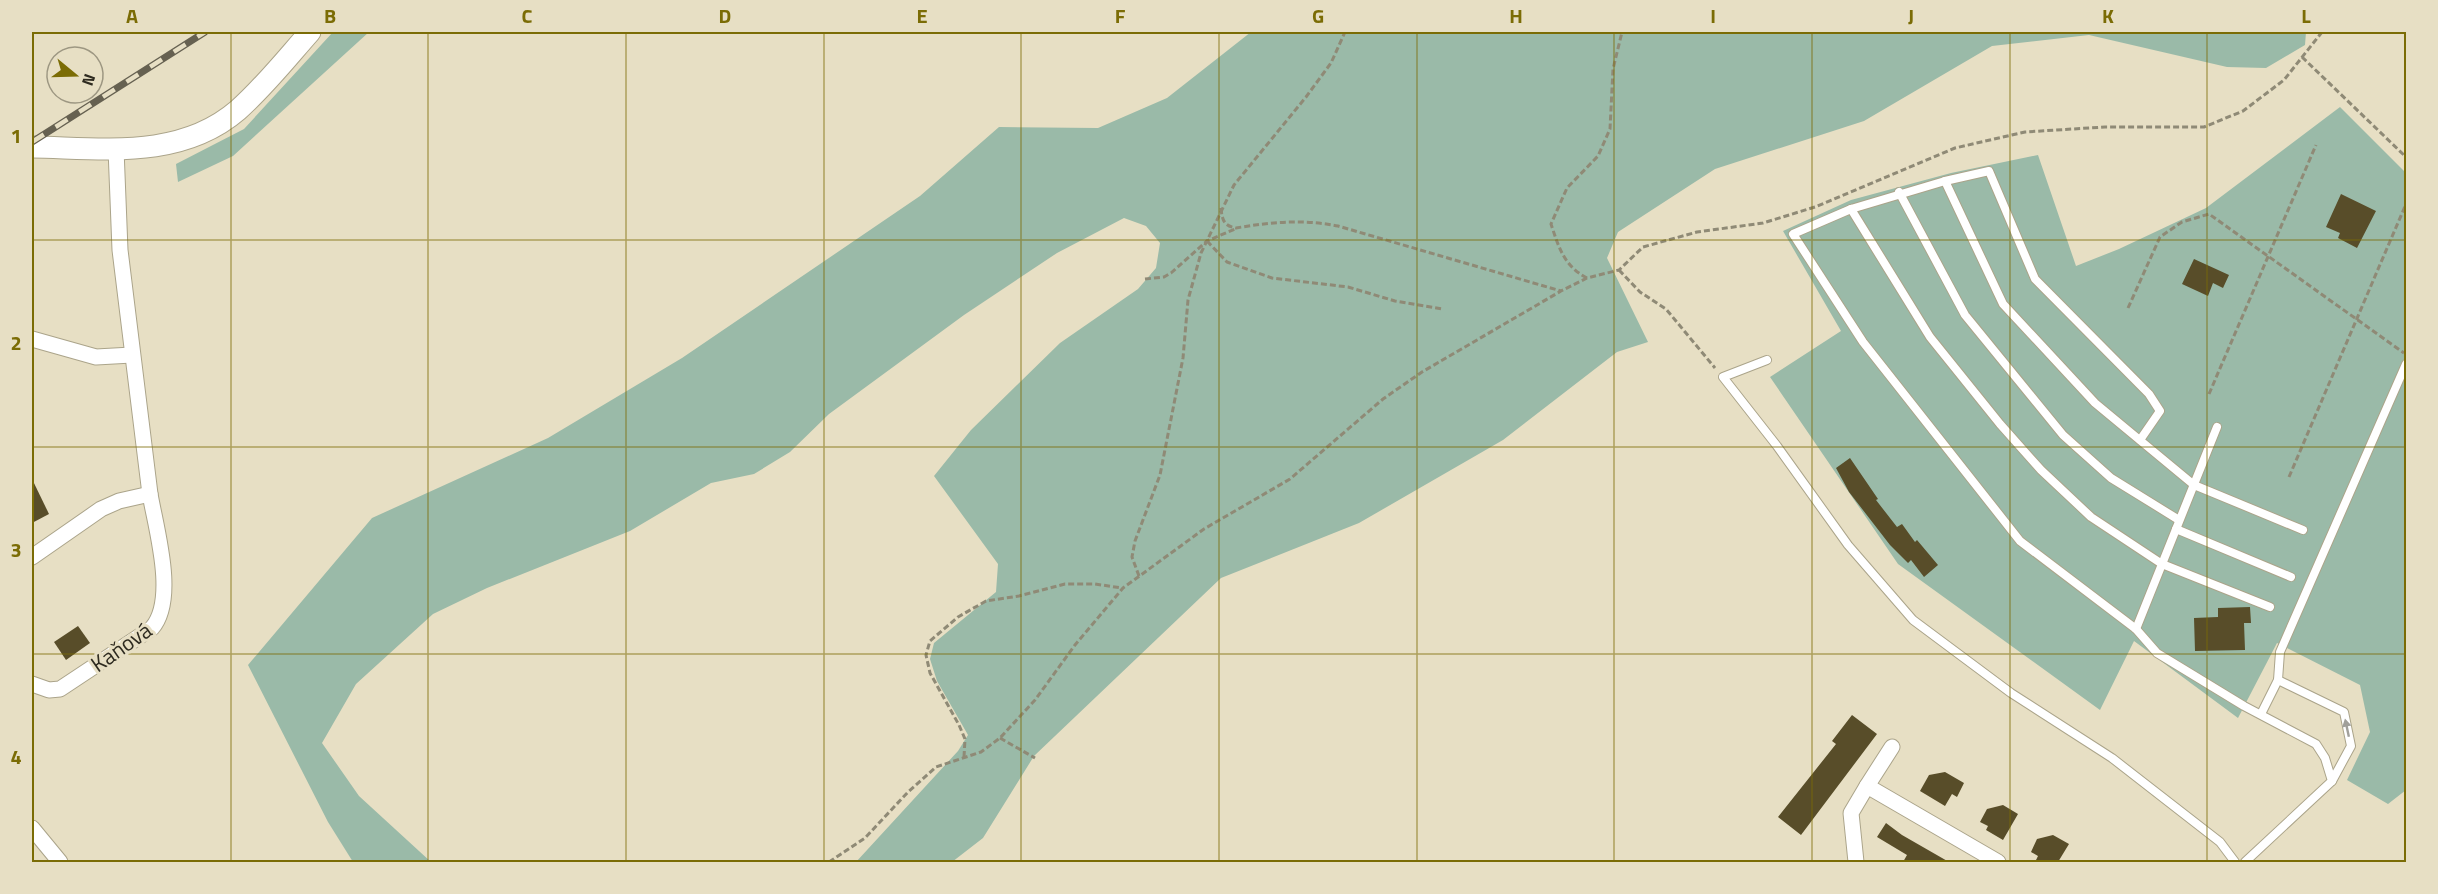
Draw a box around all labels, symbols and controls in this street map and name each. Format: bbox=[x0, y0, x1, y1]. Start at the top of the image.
text: A bbox=[126, 0, 138, 31]
text: B bbox=[324, 0, 336, 31]
text: C bbox=[522, 0, 533, 31]
text: D bbox=[719, 0, 731, 31]
text: E bbox=[916, 0, 928, 31]
text: F bbox=[1115, 0, 1126, 31]
text: G bbox=[1312, 0, 1324, 31]
text: H bbox=[1509, 0, 1523, 31]
text: I bbox=[1710, 0, 1716, 31]
text: J bbox=[1908, 0, 1914, 31]
text: K bbox=[2102, 0, 2114, 31]
text: L bbox=[2301, 0, 2311, 31]
north arrow bbox=[45, 45, 105, 105]
text: N bbox=[76, 71, 102, 89]
text: 1 bbox=[10, 120, 22, 151]
text: 2 bbox=[10, 327, 22, 358]
text: 3 bbox=[10, 534, 22, 565]
street label: Kaňová bbox=[83, 614, 159, 680]
one-way arrow bbox=[2342, 718, 2351, 737]
text: 4 bbox=[10, 741, 22, 772]

